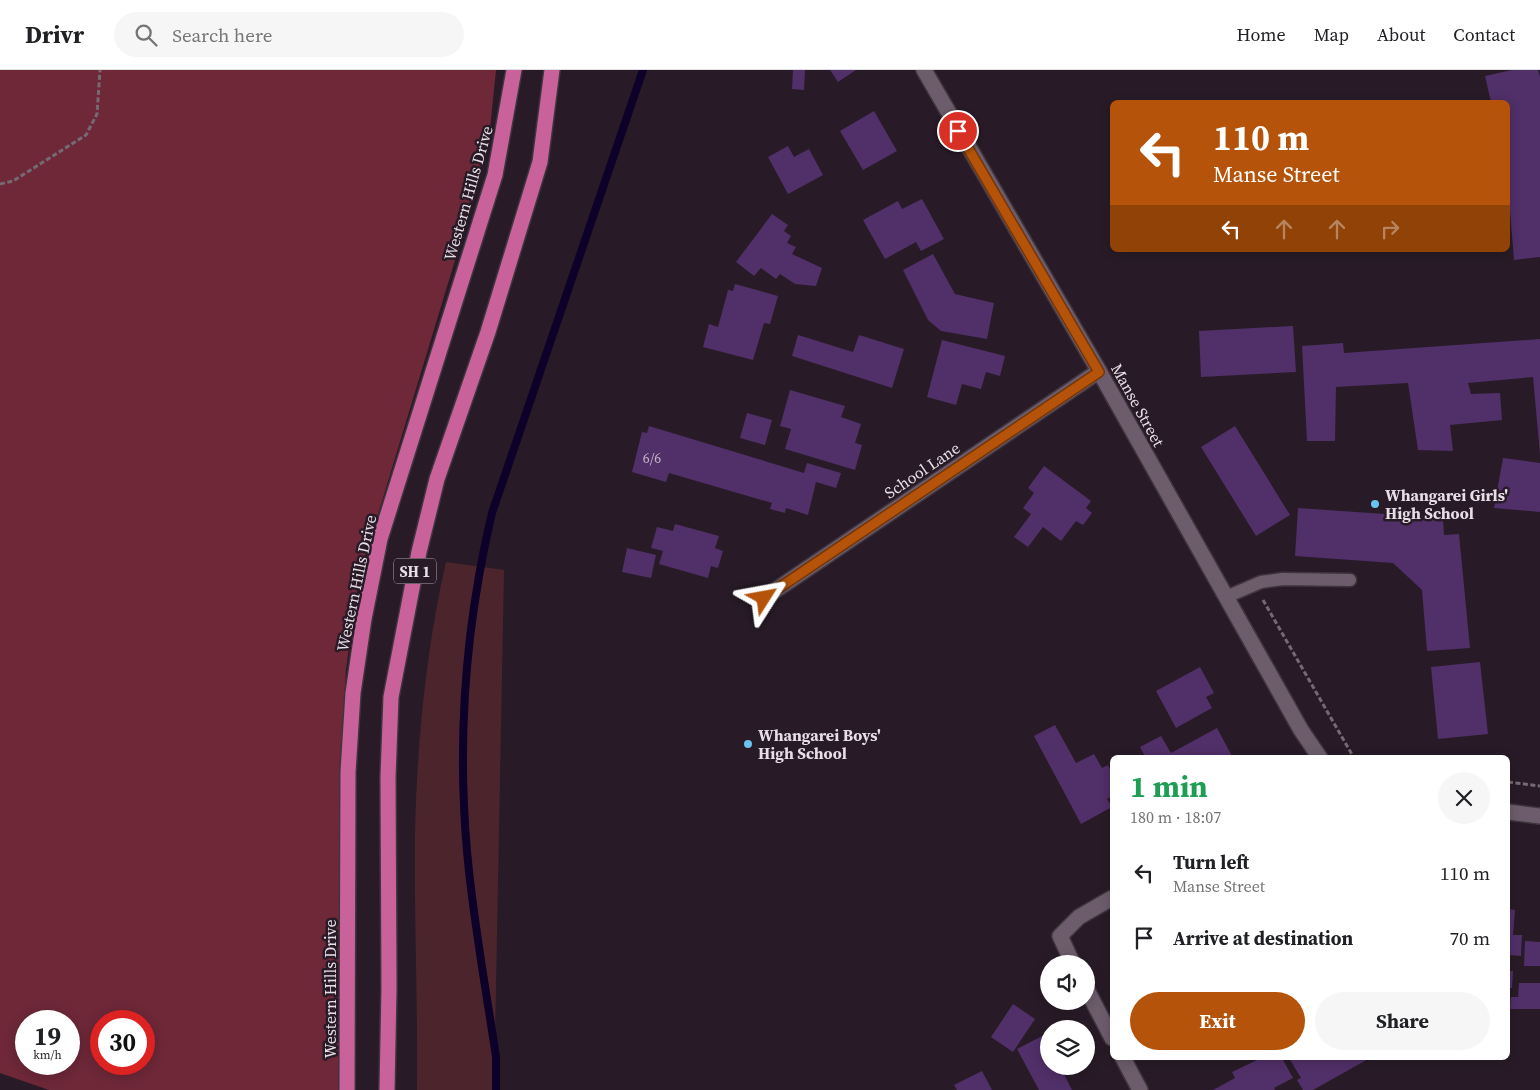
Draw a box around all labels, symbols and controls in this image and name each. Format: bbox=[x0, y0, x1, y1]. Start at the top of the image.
search box bbox=[114, 12, 464, 57]
text: Drivr bbox=[25, 18, 84, 51]
icon: search bbox=[132, 21, 160, 49]
text: Search here bbox=[172, 22, 273, 48]
text: Home bbox=[1237, 22, 1286, 47]
text: Map bbox=[1314, 22, 1349, 47]
text: About bbox=[1377, 22, 1425, 47]
text: Contact bbox=[1453, 22, 1515, 47]
pin bbox=[937, 110, 979, 152]
text: 110 m bbox=[1213, 114, 1309, 162]
icon: arrive bbox=[944, 117, 972, 145]
icon: left bbox=[1130, 120, 1195, 185]
street label: Western Hills Drive bbox=[438, 123, 498, 263]
text: Manse Street bbox=[1213, 159, 1340, 189]
icon: left bbox=[1217, 215, 1245, 243]
icon: ahead bbox=[1270, 215, 1298, 243]
icon: ahead bbox=[1323, 215, 1351, 243]
icon: right bbox=[1376, 215, 1404, 243]
street label: Manse Street bbox=[1106, 359, 1170, 451]
street label: School Lane bbox=[880, 437, 964, 503]
house number: 6/6 bbox=[643, 448, 661, 468]
place label: Whangarei Girls' High School bbox=[1385, 484, 1508, 524]
marker: Whangarei Girls' High School bbox=[1369, 498, 1381, 510]
street label: Western Hills Drive bbox=[331, 513, 381, 653]
road number: SH 1 bbox=[394, 558, 436, 584]
position arrow bbox=[737, 571, 789, 623]
place label: Whangarei Boys' High School bbox=[758, 724, 881, 764]
marker: Whangarei Boys' High School bbox=[742, 738, 754, 750]
text: 1 min bbox=[1130, 766, 1208, 807]
button: close bbox=[1438, 772, 1490, 824]
text: 180 m · 18:07 bbox=[1130, 806, 1221, 828]
text: Turn left bbox=[1173, 849, 1249, 875]
icon: left bbox=[1130, 859, 1158, 887]
text: 110 m bbox=[1440, 860, 1490, 886]
text: Manse Street bbox=[1173, 875, 1265, 897]
street label: Western Hills Drive bbox=[319, 919, 341, 1059]
icon: arrive bbox=[1130, 924, 1158, 952]
text: Arrive at destination bbox=[1173, 925, 1353, 951]
text: 70 m bbox=[1449, 925, 1490, 951]
map controls bbox=[1040, 955, 1095, 1075]
button: sound bbox=[1040, 955, 1095, 1010]
button: Exit bbox=[1130, 992, 1305, 1050]
button: Share bbox=[1315, 992, 1490, 1050]
speed limit sign: 30 bbox=[90, 1010, 155, 1075]
text: 19 bbox=[34, 1019, 61, 1053]
button: layers bbox=[1040, 1020, 1095, 1075]
text: km/h bbox=[33, 1047, 62, 1063]

